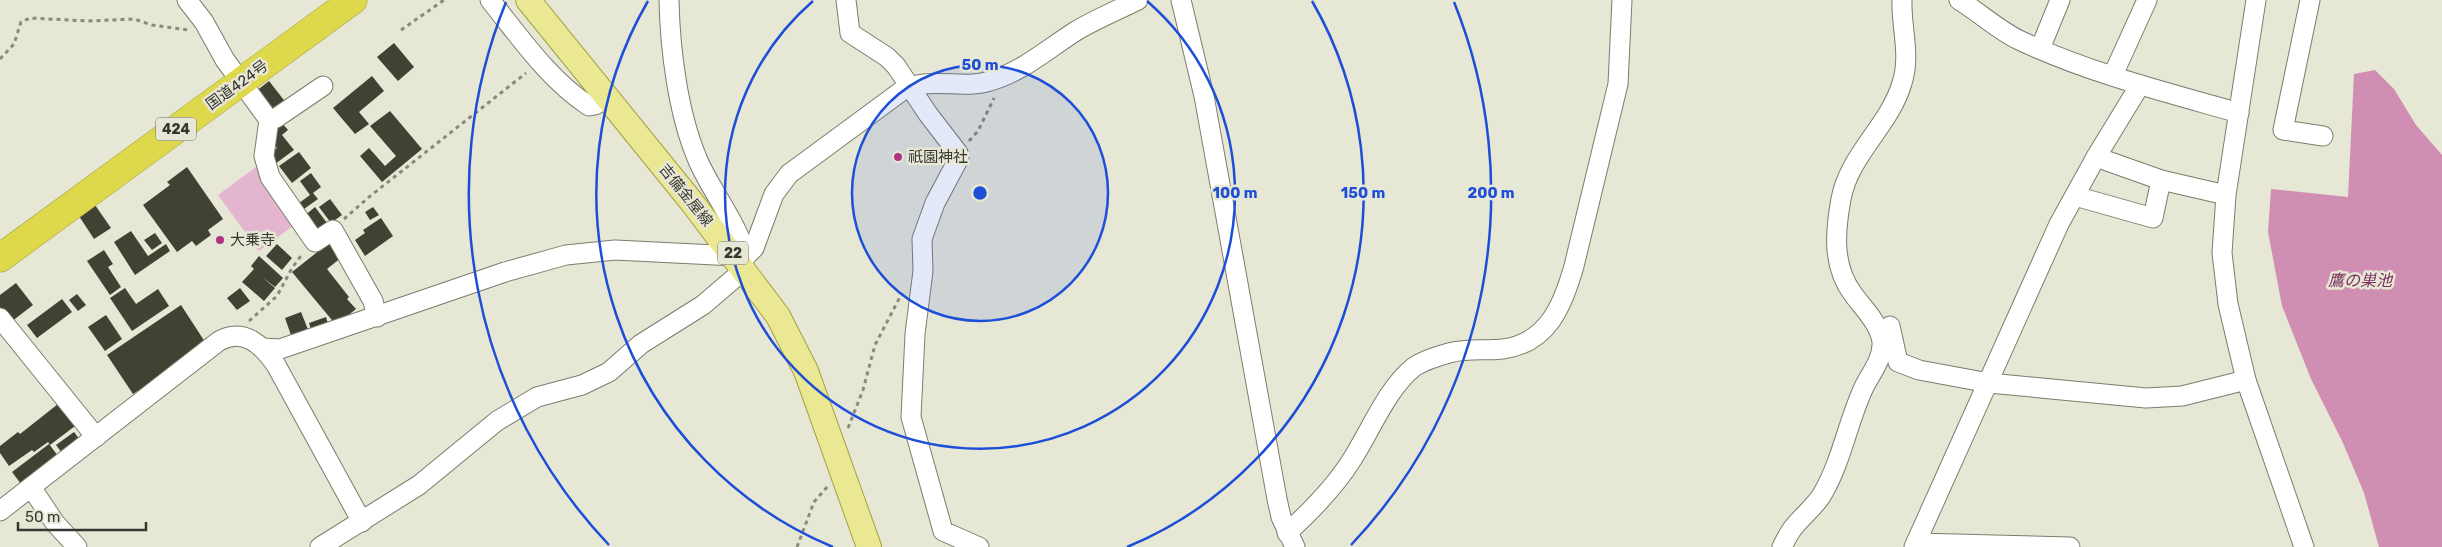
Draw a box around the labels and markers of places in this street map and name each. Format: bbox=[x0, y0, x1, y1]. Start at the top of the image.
place label: 祇園神社 bbox=[908, 148, 968, 166]
marker: 祇園神社 bbox=[892, 151, 904, 163]
centre of rings bbox=[971, 184, 989, 202]
place label: 大乗寺 bbox=[230, 231, 275, 249]
marker: 大乗寺 bbox=[214, 234, 226, 246]

